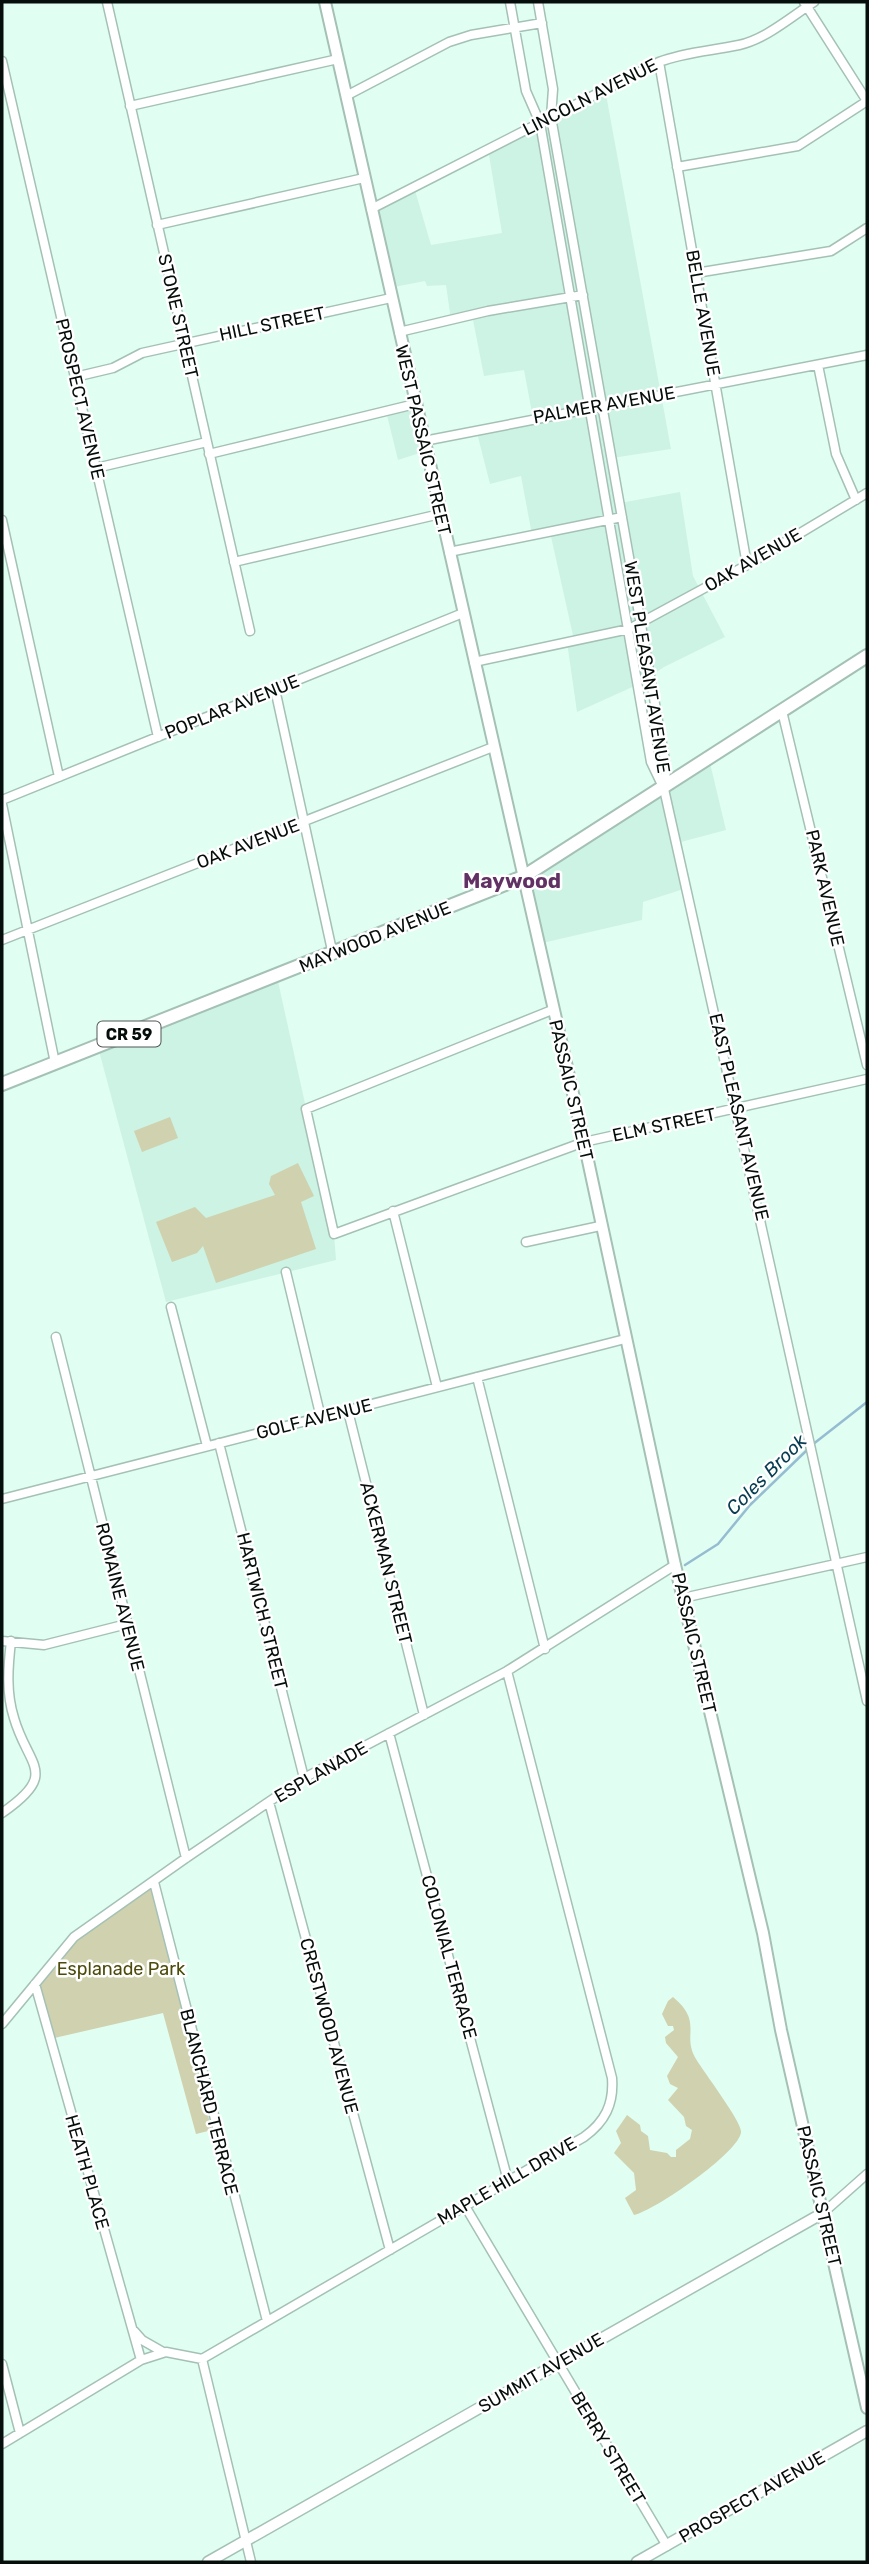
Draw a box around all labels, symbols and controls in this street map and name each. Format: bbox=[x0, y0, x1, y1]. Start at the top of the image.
street label: LINCOLN AVENUE bbox=[519, 54, 661, 140]
street label: BELLE AVENUE bbox=[681, 248, 725, 378]
street label: STONE STREET bbox=[153, 252, 203, 380]
street label: HILL STREET bbox=[217, 302, 327, 346]
street label: PROSPECT AVENUE bbox=[51, 316, 109, 482]
street label: WEST PASSAIC STREET bbox=[390, 343, 456, 537]
street label: PALMER AVENUE bbox=[531, 382, 677, 428]
street label: OAK AVENUE bbox=[701, 523, 805, 597]
street label: WEST PLEASANT AVENUE bbox=[619, 559, 675, 775]
street label: POPLAR AVENUE bbox=[162, 670, 302, 744]
street label: OAK AVENUE bbox=[193, 814, 303, 874]
street label: PARK AVENUE bbox=[801, 827, 849, 949]
district label: Maywood bbox=[463, 868, 561, 893]
street label: MAYWOOD AVENUE bbox=[296, 897, 454, 977]
street label: EAST PLEASANT AVENUE bbox=[704, 1011, 774, 1223]
street label: PASSAIC STREET bbox=[544, 1017, 598, 1163]
road number: CR 59 bbox=[97, 1022, 160, 1046]
street label: ELM STREET bbox=[610, 1103, 718, 1147]
street label: GOLF AVENUE bbox=[254, 1394, 374, 1444]
water label: Coles Brook bbox=[721, 1429, 812, 1519]
street label: ACKERMAN STREET bbox=[355, 1480, 417, 1646]
street label: ROMAINE AVENUE bbox=[91, 1520, 149, 1674]
street label: HARTWICH STREET bbox=[232, 1530, 292, 1692]
street label: PASSAIC STREET bbox=[667, 1570, 721, 1716]
street label: ESPLANADE bbox=[271, 1737, 371, 1807]
street label: COLONIAL TERRACE bbox=[416, 1873, 482, 2041]
street label: CRESTWOOD AVENUE bbox=[295, 1936, 363, 2116]
park label: Esplanade Park bbox=[57, 1958, 186, 1980]
street label: BLANCHARD TERRACE bbox=[175, 2006, 243, 2198]
street label: HEATH PLACE bbox=[60, 2112, 114, 2232]
street label: PASSAIC STREET bbox=[792, 2123, 846, 2269]
street label: MAPLE HILL DRIVE bbox=[433, 2132, 581, 2230]
street label: SUMMIT AVENUE bbox=[474, 2328, 608, 2418]
street label: BERRY STREET bbox=[566, 2388, 650, 2508]
street label: PROSPECT AVENUE bbox=[675, 2446, 829, 2548]

